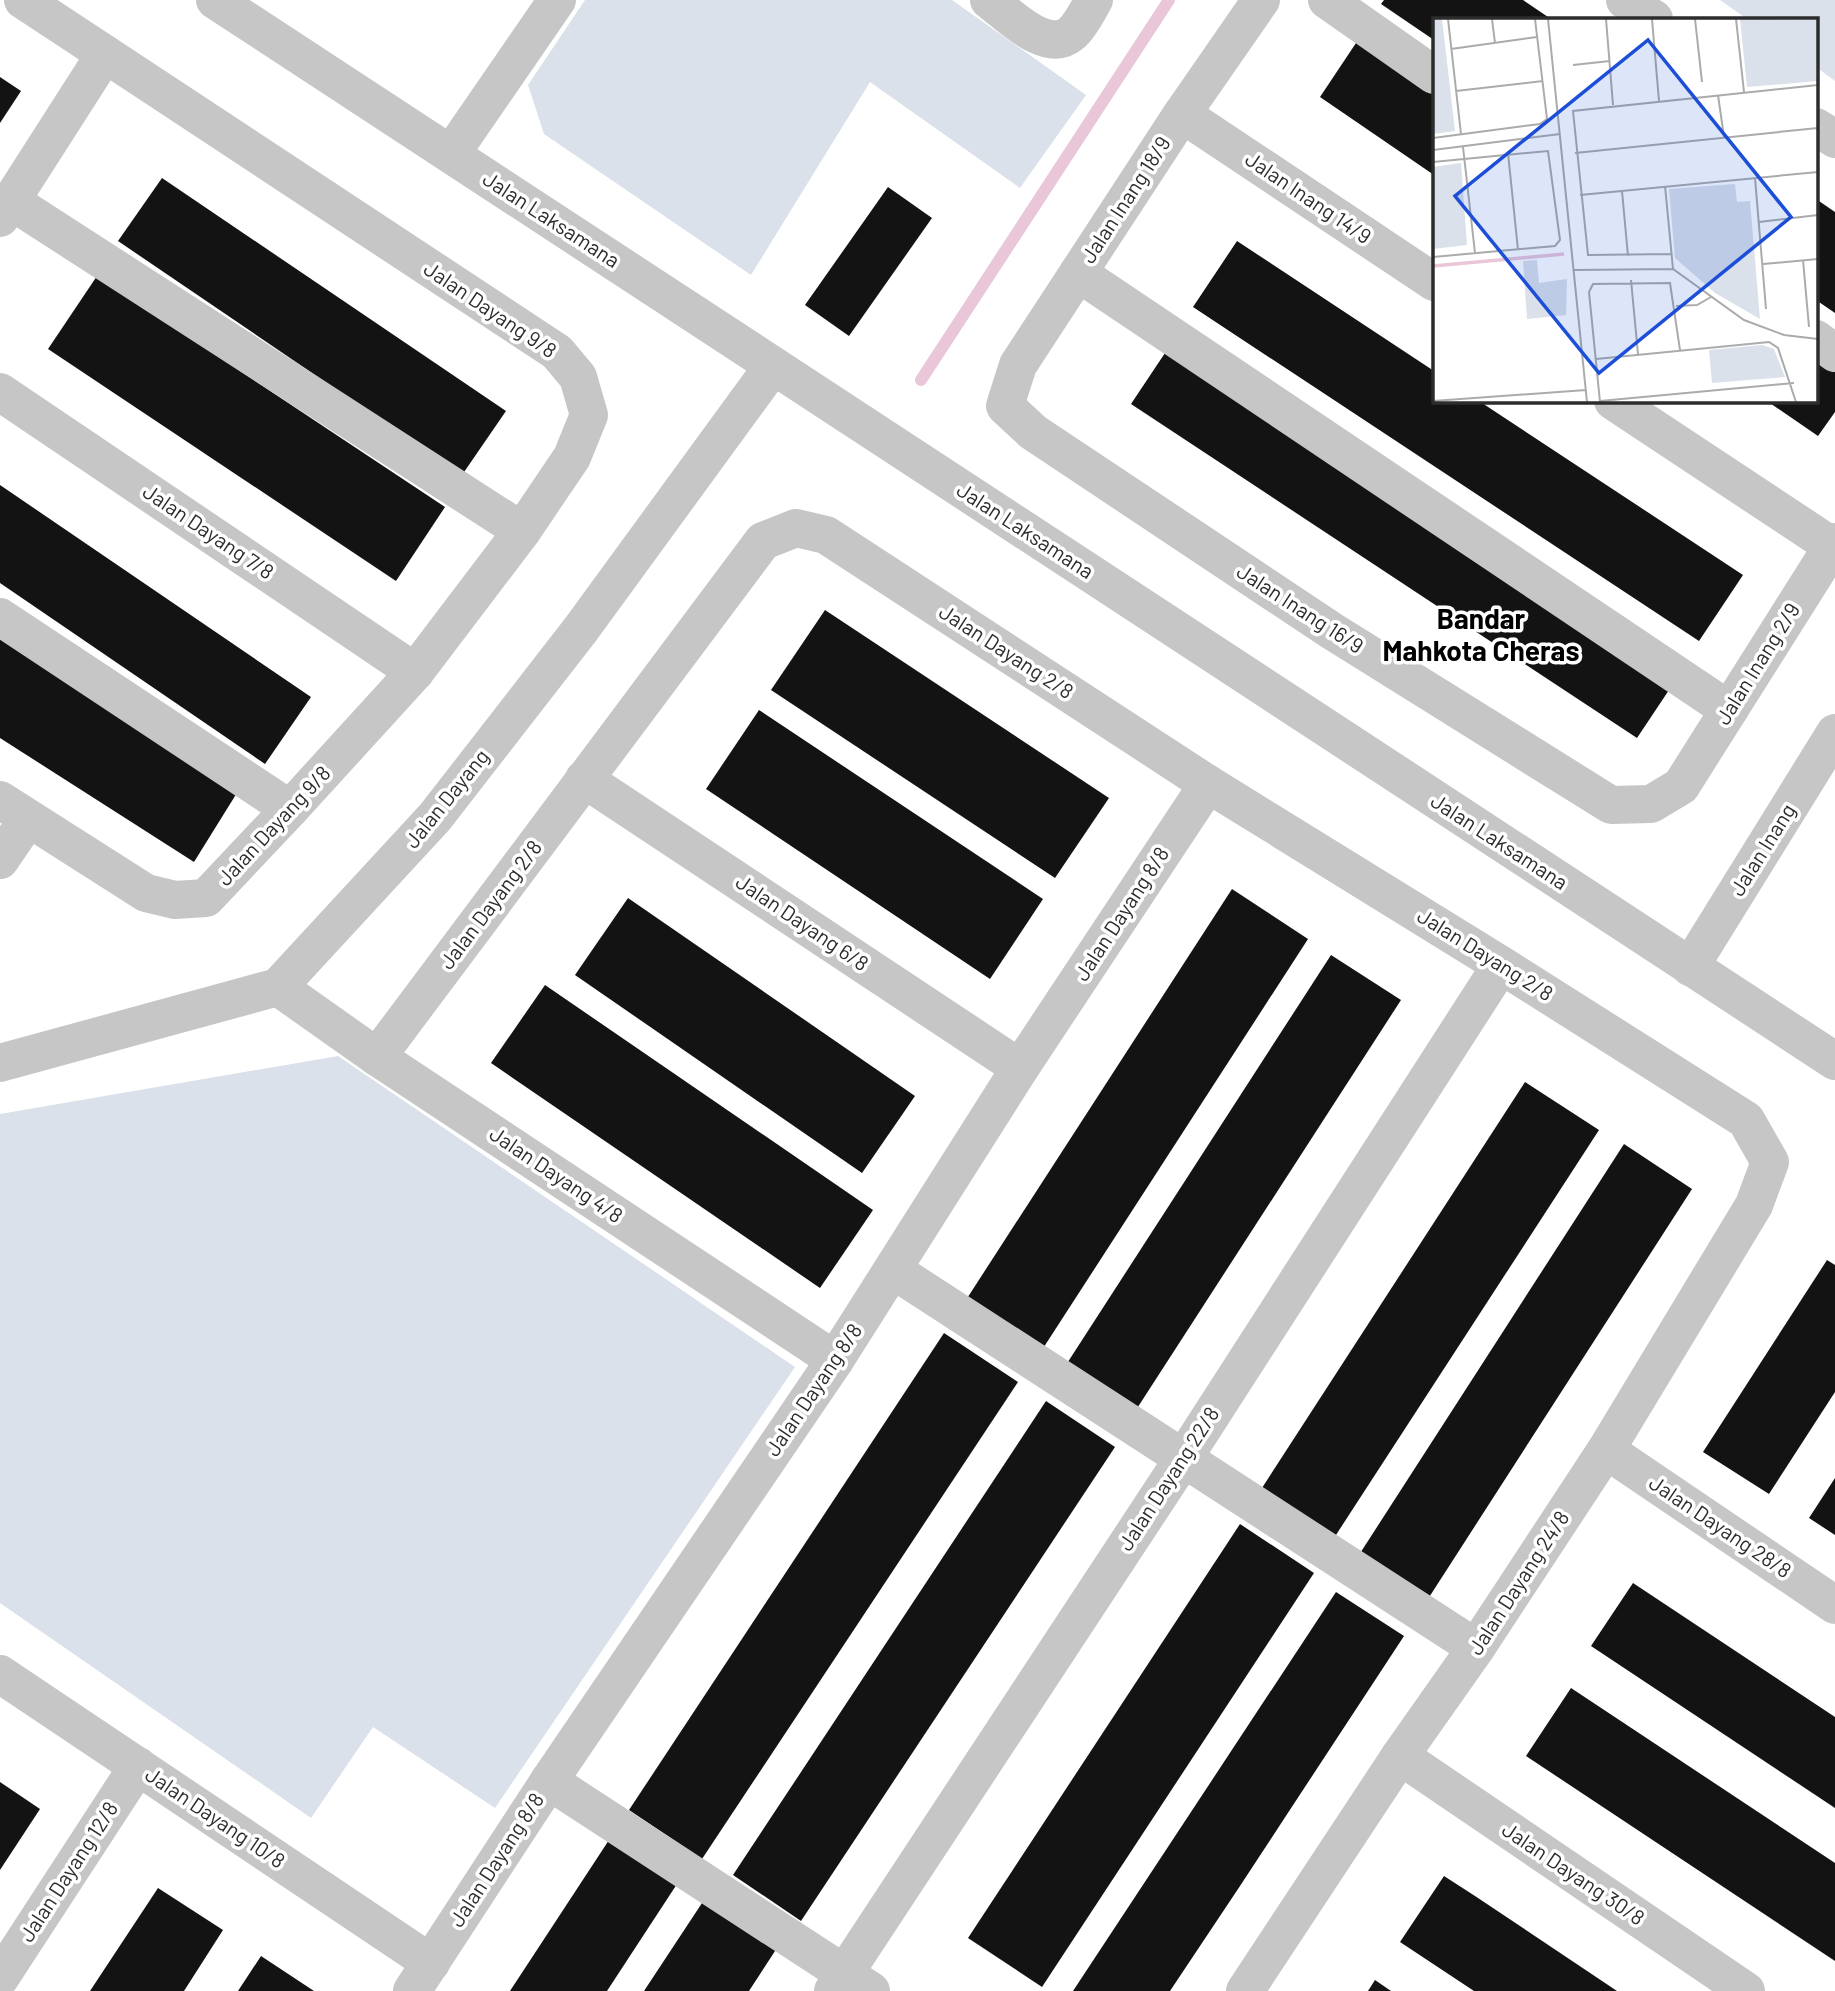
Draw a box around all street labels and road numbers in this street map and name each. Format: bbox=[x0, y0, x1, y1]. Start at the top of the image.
street label: Jalan Inang 18/9 bbox=[1075, 131, 1175, 267]
street label: Jalan Inang 14/9 bbox=[1241, 145, 1377, 248]
street label: Jalan Laksamana bbox=[479, 165, 625, 272]
street label: Jalan Dayang 9/8 bbox=[420, 255, 562, 362]
street label: Jalan Laksamana bbox=[953, 476, 1099, 583]
street label: Jalan Dayang 7/8 bbox=[139, 478, 279, 584]
street label: Jalan Inang 16/9 bbox=[1233, 558, 1369, 658]
street label: Jalan Dayang 2/8 bbox=[935, 598, 1079, 703]
street label: Jalan Inang 2/9 bbox=[1709, 598, 1804, 729]
street label: Jalan Dayang bbox=[398, 744, 493, 853]
street label: Jalan Dayang 9/8 bbox=[211, 760, 335, 890]
street label: Jalan Laksamana bbox=[1427, 787, 1573, 894]
street label: Jalan Inang bbox=[1724, 798, 1800, 900]
street label: Jalan Dayang 2/8 bbox=[433, 835, 546, 973]
street label: Jalan Dayang 8/8 bbox=[1068, 842, 1173, 985]
street label: Jalan Dayang 6/8 bbox=[732, 868, 874, 975]
street label: Jalan Dayang 2/8 bbox=[1413, 902, 1558, 1005]
street label: Jalan Dayang 4/8 bbox=[486, 1120, 628, 1228]
street label: Jalan Dayang 8/8 bbox=[759, 1318, 866, 1460]
street label: Jalan Dayang 22/8 bbox=[1112, 1402, 1223, 1555]
street label: Jalan Dayang 28/8 bbox=[1645, 1469, 1797, 1582]
street label: Jalan Dayang 24/8 bbox=[1462, 1506, 1574, 1659]
street label: Jalan Dayang 10/8 bbox=[141, 1761, 290, 1873]
street label: Jalan Dayang 8/8 bbox=[443, 1788, 548, 1931]
street label: Jalan Dayang 12/8 bbox=[13, 1796, 122, 1946]
street label: Jalan Dayang 30/8 bbox=[1498, 1816, 1650, 1930]

